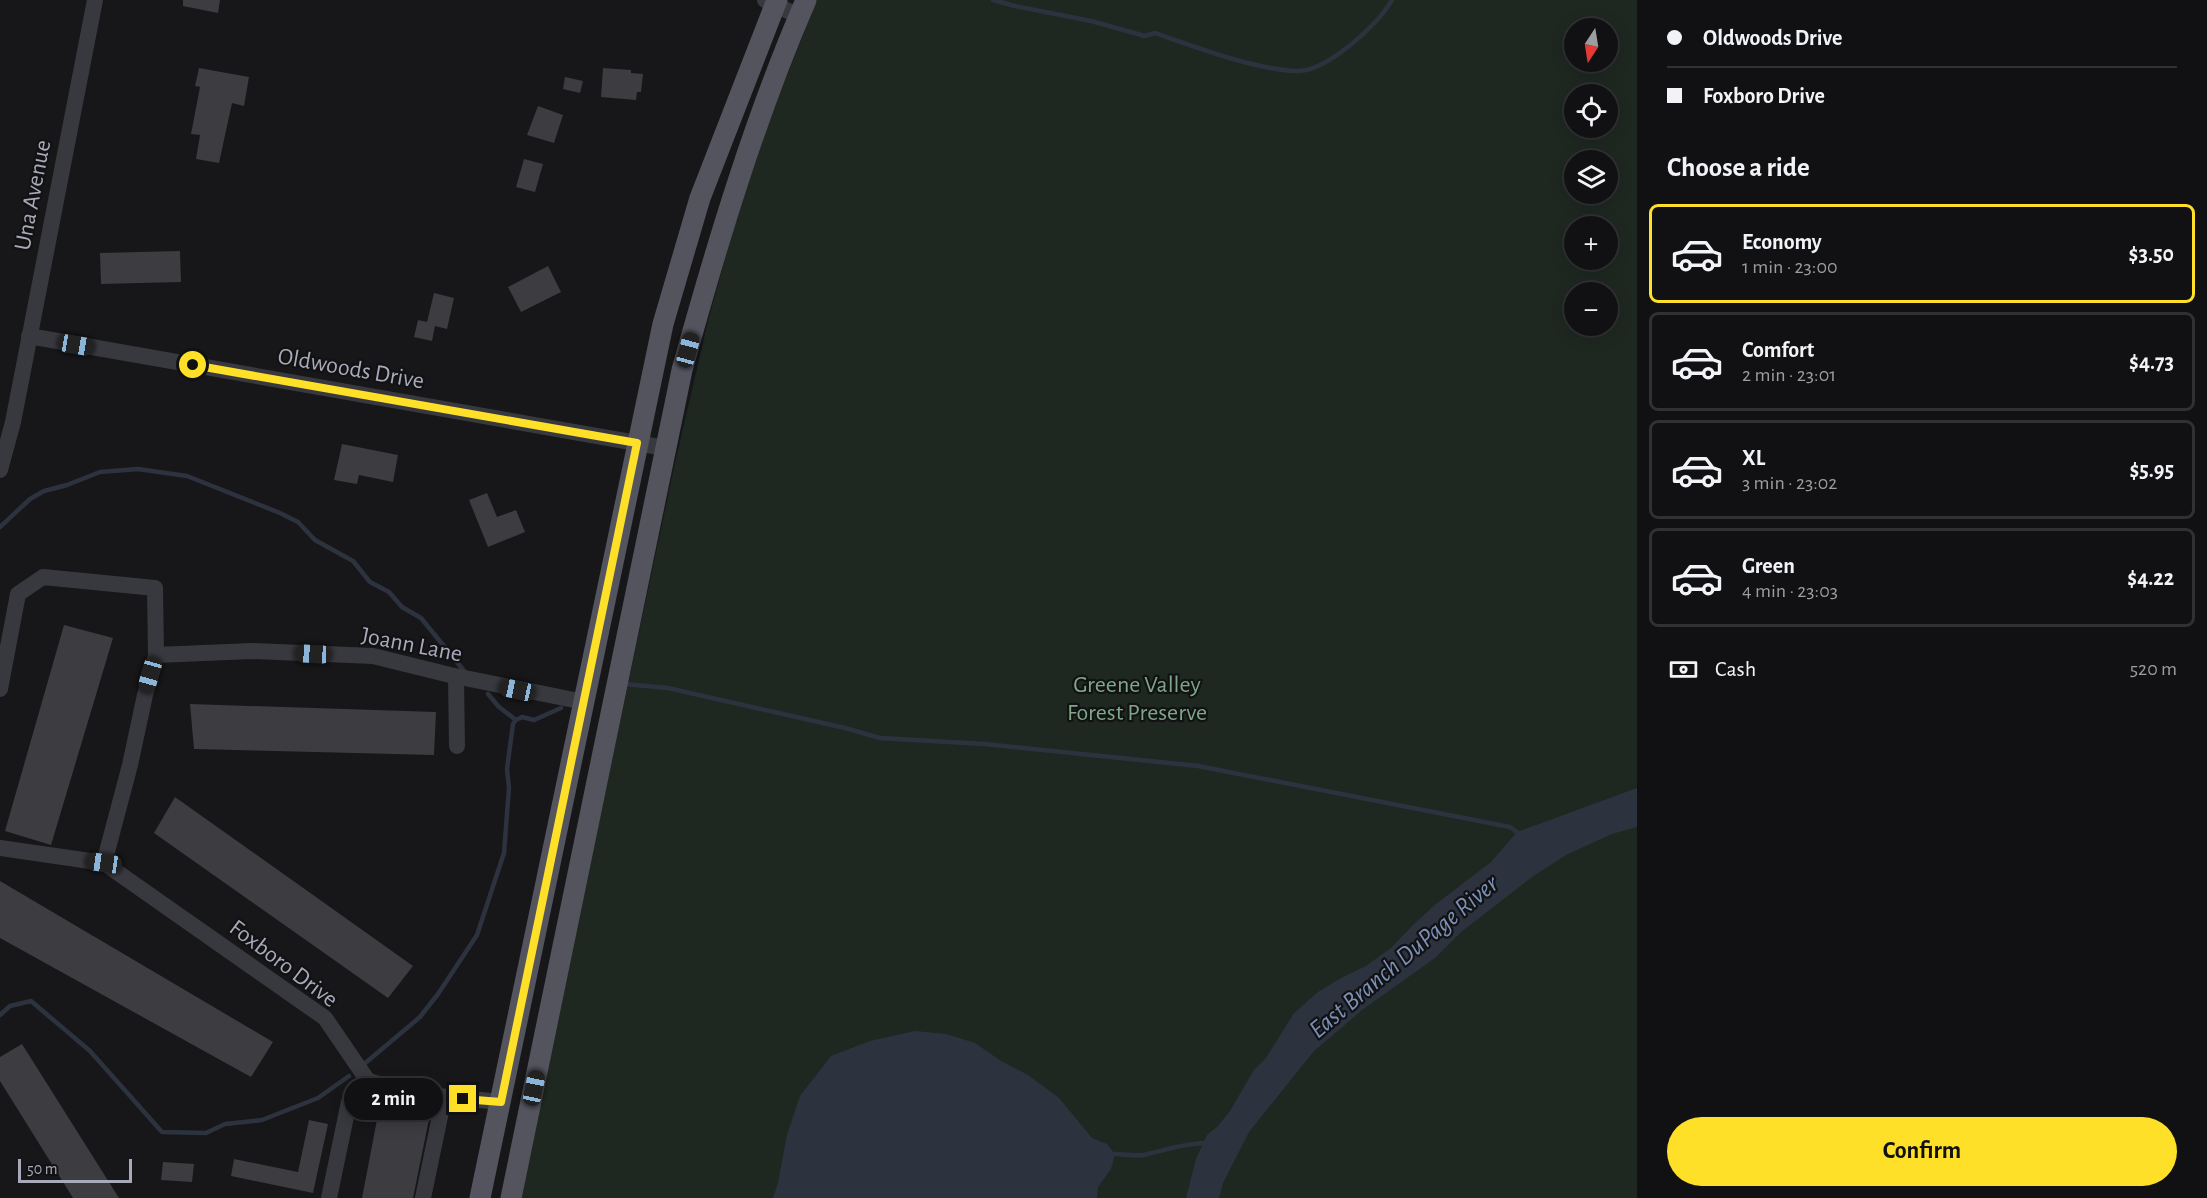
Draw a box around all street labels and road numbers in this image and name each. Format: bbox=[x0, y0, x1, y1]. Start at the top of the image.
street label: Una Avenue bbox=[11, 138, 55, 252]
street label: Oldwoods Drive bbox=[276, 344, 426, 394]
street label: Joann Lane bbox=[359, 623, 464, 667]
street label: Foxboro Drive bbox=[225, 915, 342, 1012]

